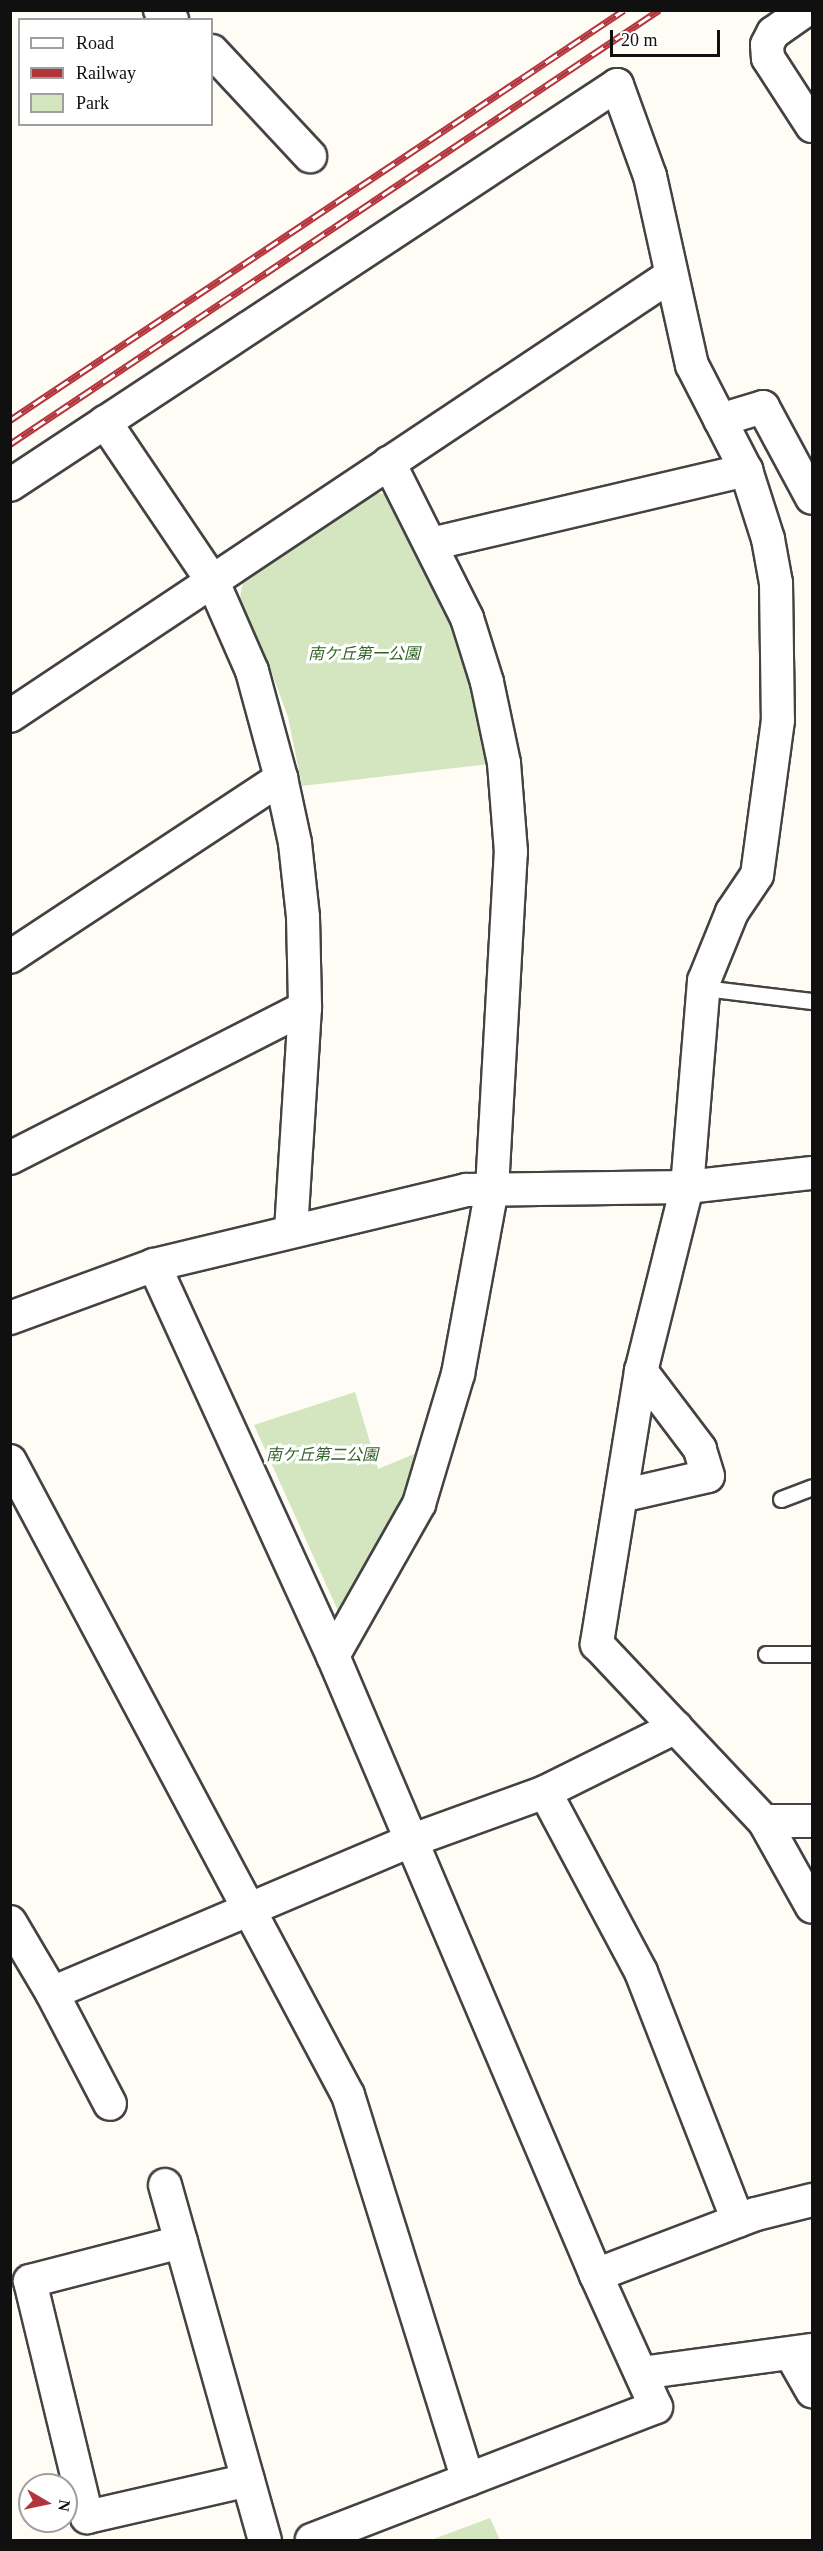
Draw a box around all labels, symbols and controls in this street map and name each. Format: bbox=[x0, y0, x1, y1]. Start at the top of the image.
legend bbox=[18, 18, 213, 126]
scale bar bbox=[613, 18, 722, 56]
text: 20 m bbox=[621, 30, 658, 50]
text: Road bbox=[76, 33, 114, 53]
text: Railway bbox=[76, 63, 136, 83]
text: Park bbox=[76, 93, 109, 113]
park label: 南ケ丘第一公園 bbox=[308, 644, 420, 664]
park label: 南ケ丘第二公園 bbox=[266, 1445, 378, 1465]
north arrow bbox=[18, 2473, 78, 2533]
text: N bbox=[55, 2499, 74, 2513]

